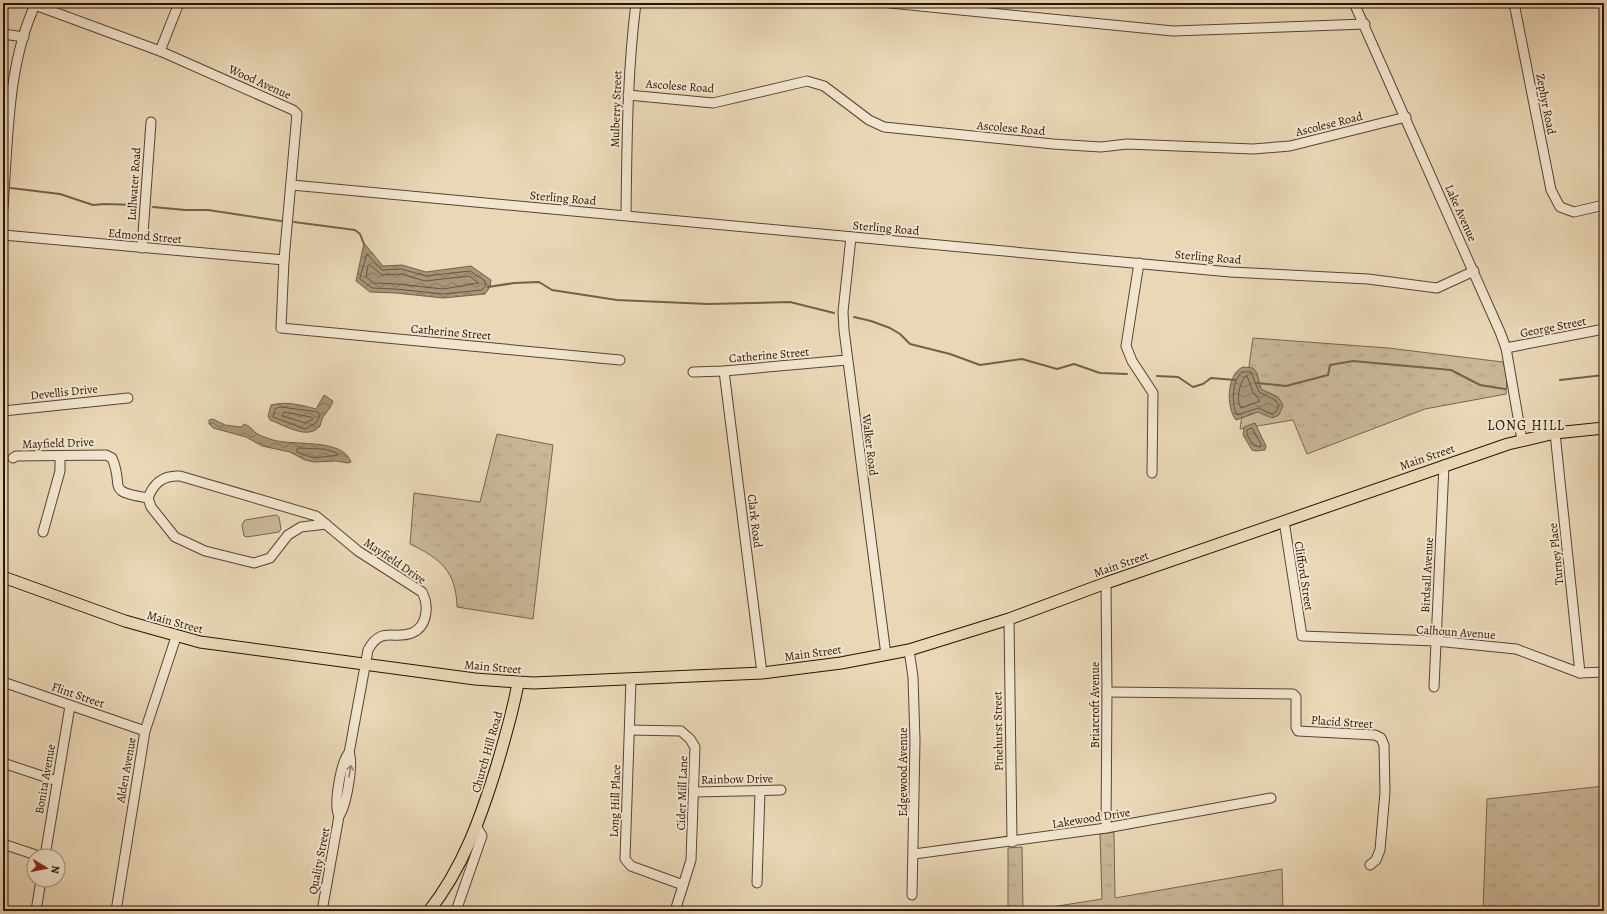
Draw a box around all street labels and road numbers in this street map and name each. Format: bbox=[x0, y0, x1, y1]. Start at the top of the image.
street label: Wood Avenue bbox=[225, 61, 294, 103]
street label: Mulberry Street bbox=[607, 70, 625, 148]
street label: Zephyr Road bbox=[1532, 72, 1560, 136]
street label: Ascolese Road bbox=[644, 76, 715, 96]
street label: Ascolese Road bbox=[1293, 108, 1365, 140]
street label: Ascolese Road bbox=[975, 117, 1046, 139]
street label: Lullwater Road bbox=[123, 146, 145, 221]
street label: Lake Avenue bbox=[1441, 182, 1481, 244]
street label: Sterling Road bbox=[529, 187, 597, 209]
street label: Sterling Road bbox=[852, 217, 920, 239]
street label: Edmond Street bbox=[107, 225, 183, 247]
street label: Sterling Road bbox=[1174, 246, 1242, 268]
street label: George Street bbox=[1519, 313, 1587, 341]
street label: Catherine Street bbox=[410, 321, 492, 343]
street label: Catherine Street bbox=[728, 344, 810, 366]
street label: Devellis Drive bbox=[29, 381, 99, 403]
street label: Walker Road bbox=[858, 412, 882, 477]
street label: Mayfield Drive bbox=[22, 434, 94, 452]
street label: Main Street bbox=[1397, 440, 1457, 474]
street label: Clark Road bbox=[744, 493, 766, 549]
street label: Turney Place bbox=[1545, 522, 1567, 586]
street label: Mayfield Drive bbox=[361, 534, 429, 588]
street label: Birdsall Avenue bbox=[1417, 537, 1437, 613]
street label: Clifford Street bbox=[1291, 540, 1317, 612]
street label: Main Street bbox=[1091, 547, 1151, 581]
street label: Main Street bbox=[145, 607, 205, 637]
street label: Calhoun Avenue bbox=[1416, 621, 1496, 643]
street label: Main Street bbox=[783, 641, 843, 665]
street label: Main Street bbox=[464, 657, 522, 677]
street label: Briarcroft Avenue bbox=[1087, 662, 1103, 748]
street label: Flint Street bbox=[49, 679, 107, 712]
street label: Pinehurst Street bbox=[989, 691, 1007, 771]
street label: Church Hill Road bbox=[468, 709, 506, 795]
street label: Placid Street bbox=[1311, 712, 1373, 732]
street label: Edgewood Avenue bbox=[895, 727, 911, 817]
street label: Alden Avenue bbox=[112, 736, 140, 805]
street label: Bonita Avenue bbox=[31, 743, 59, 815]
street label: Cider Mill Lane bbox=[673, 755, 691, 831]
street label: Long Hill Place bbox=[606, 764, 624, 838]
street label: Rainbow Drive bbox=[701, 770, 773, 788]
street label: Lakewood Drive bbox=[1051, 804, 1131, 832]
street label: Quality Street bbox=[305, 826, 333, 896]

